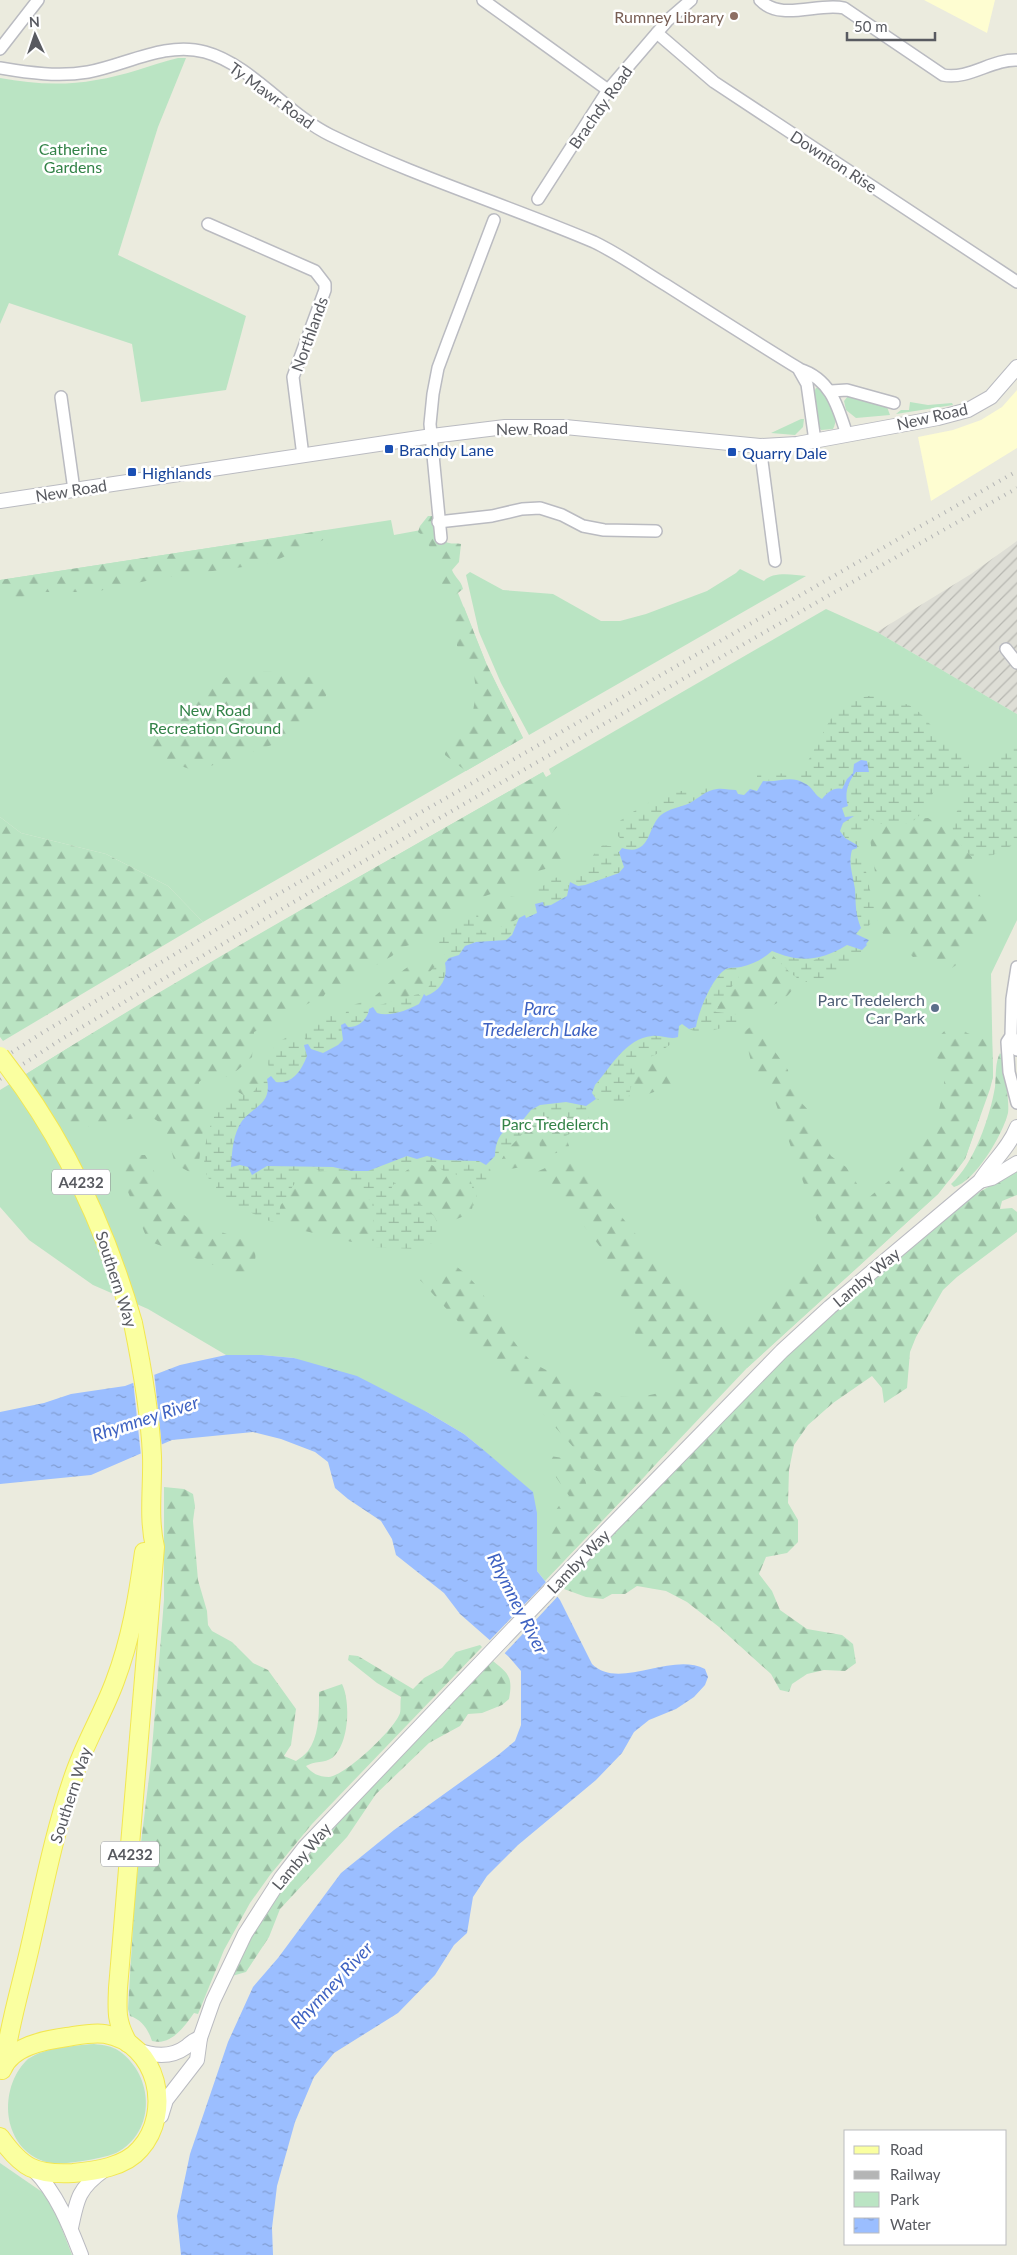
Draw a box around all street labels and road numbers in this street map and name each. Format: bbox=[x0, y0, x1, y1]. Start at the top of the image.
street label: Ty Mawr Road bbox=[226, 58, 318, 132]
street label: Brachdy Road bbox=[564, 62, 636, 152]
street label: Downton Rise bbox=[787, 126, 881, 196]
street label: Northlands bbox=[287, 294, 331, 374]
street label: New Road bbox=[895, 399, 969, 433]
street label: New Road bbox=[496, 418, 568, 438]
street label: New Road bbox=[34, 475, 108, 505]
road number: A4232 bbox=[52, 1170, 110, 1194]
street label: Southern Way bbox=[93, 1228, 142, 1330]
street label: Lamby Way bbox=[829, 1243, 904, 1310]
street label: Lamby Way bbox=[543, 1525, 614, 1597]
street label: Southern Way bbox=[46, 1744, 95, 1846]
street label: Lamby Way bbox=[268, 1818, 335, 1893]
road number: A4232 bbox=[101, 1842, 159, 1866]

